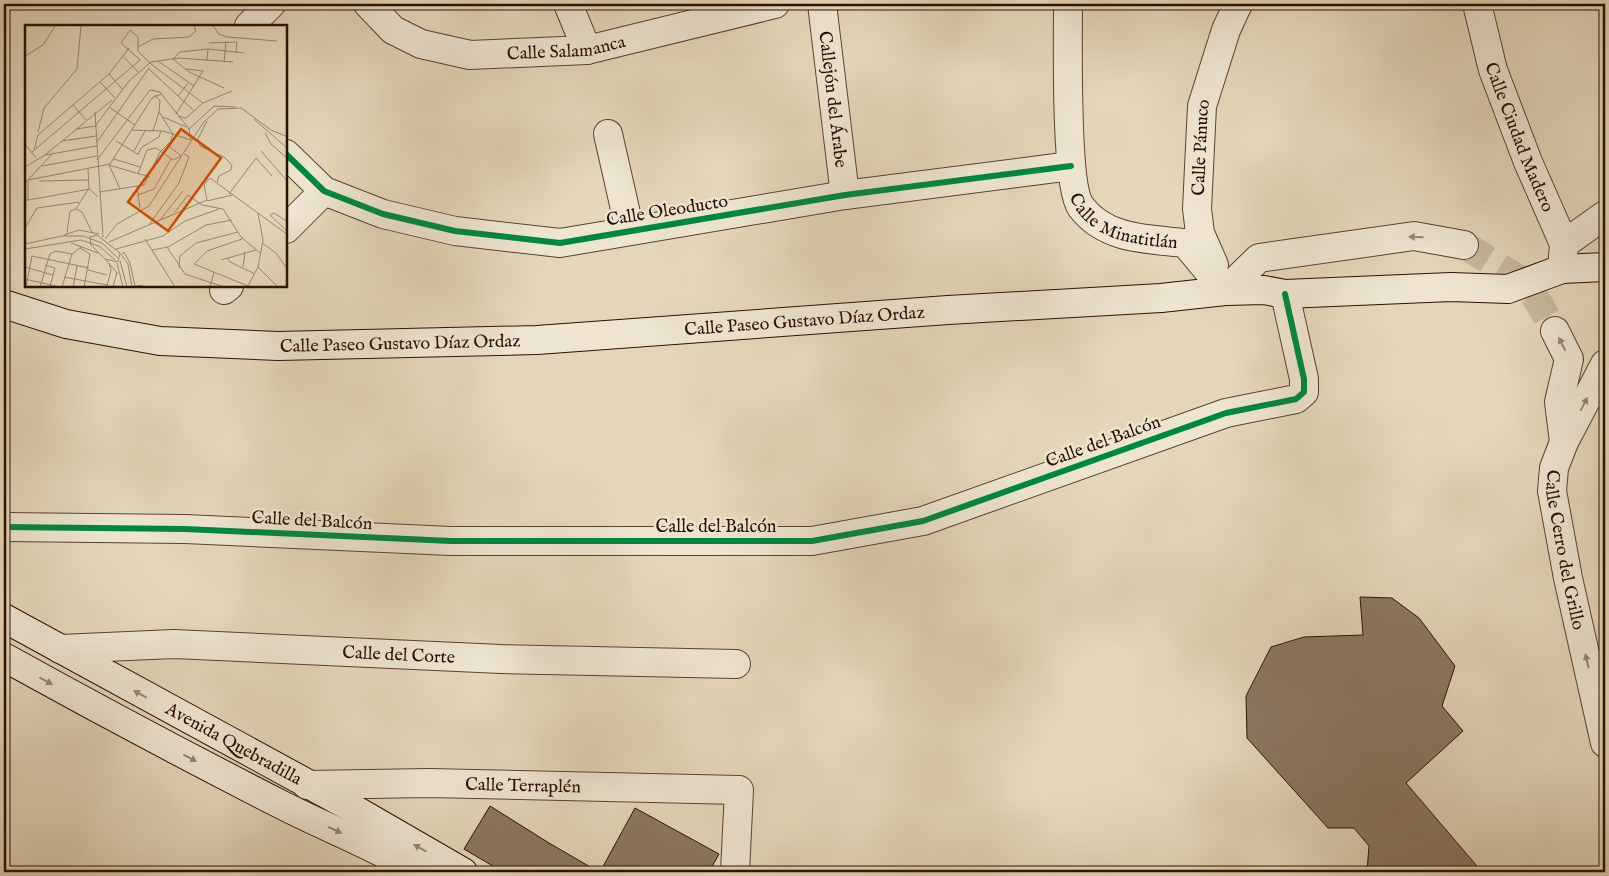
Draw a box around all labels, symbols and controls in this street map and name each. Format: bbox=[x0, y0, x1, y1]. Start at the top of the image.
inset map bbox=[25, 25, 288, 288]
street label: Callejón del Árabe bbox=[812, 30, 852, 169]
street label: Calle Salamanca bbox=[506, 31, 628, 66]
street label: Calle Ciudad Madero bbox=[1479, 60, 1559, 216]
street label: Calle Pánuco bbox=[1188, 96, 1217, 196]
street label: Calle Oleoducto bbox=[605, 190, 730, 232]
street label: Calle Minatitlán bbox=[1063, 190, 1179, 255]
one-way arrow bbox=[1408, 233, 1424, 241]
street label: Calle Paseo Gustavo Díaz Ordaz bbox=[684, 302, 925, 342]
street label: Calle Paseo Gustavo Díaz Ordaz bbox=[280, 330, 521, 359]
one-way arrow bbox=[1558, 337, 1566, 351]
one-way arrow bbox=[1580, 397, 1588, 412]
street label: Calle del Balcón bbox=[1043, 411, 1165, 474]
street label: Calle Cerro del Grillo bbox=[1539, 469, 1589, 633]
street label: Calle del Balcón bbox=[251, 507, 373, 536]
street label: Calle del Balcón bbox=[656, 516, 777, 539]
street label: Calle del Corte bbox=[342, 642, 456, 670]
one-way arrow bbox=[1583, 653, 1591, 669]
one-way arrow bbox=[39, 677, 54, 685]
one-way arrow bbox=[133, 689, 147, 698]
street label: Avenida Quebradilla bbox=[160, 698, 306, 791]
one-way arrow bbox=[182, 754, 197, 762]
street label: Calle Terraplén bbox=[465, 774, 581, 799]
one-way arrow bbox=[328, 826, 342, 834]
one-way arrow bbox=[414, 843, 427, 852]

